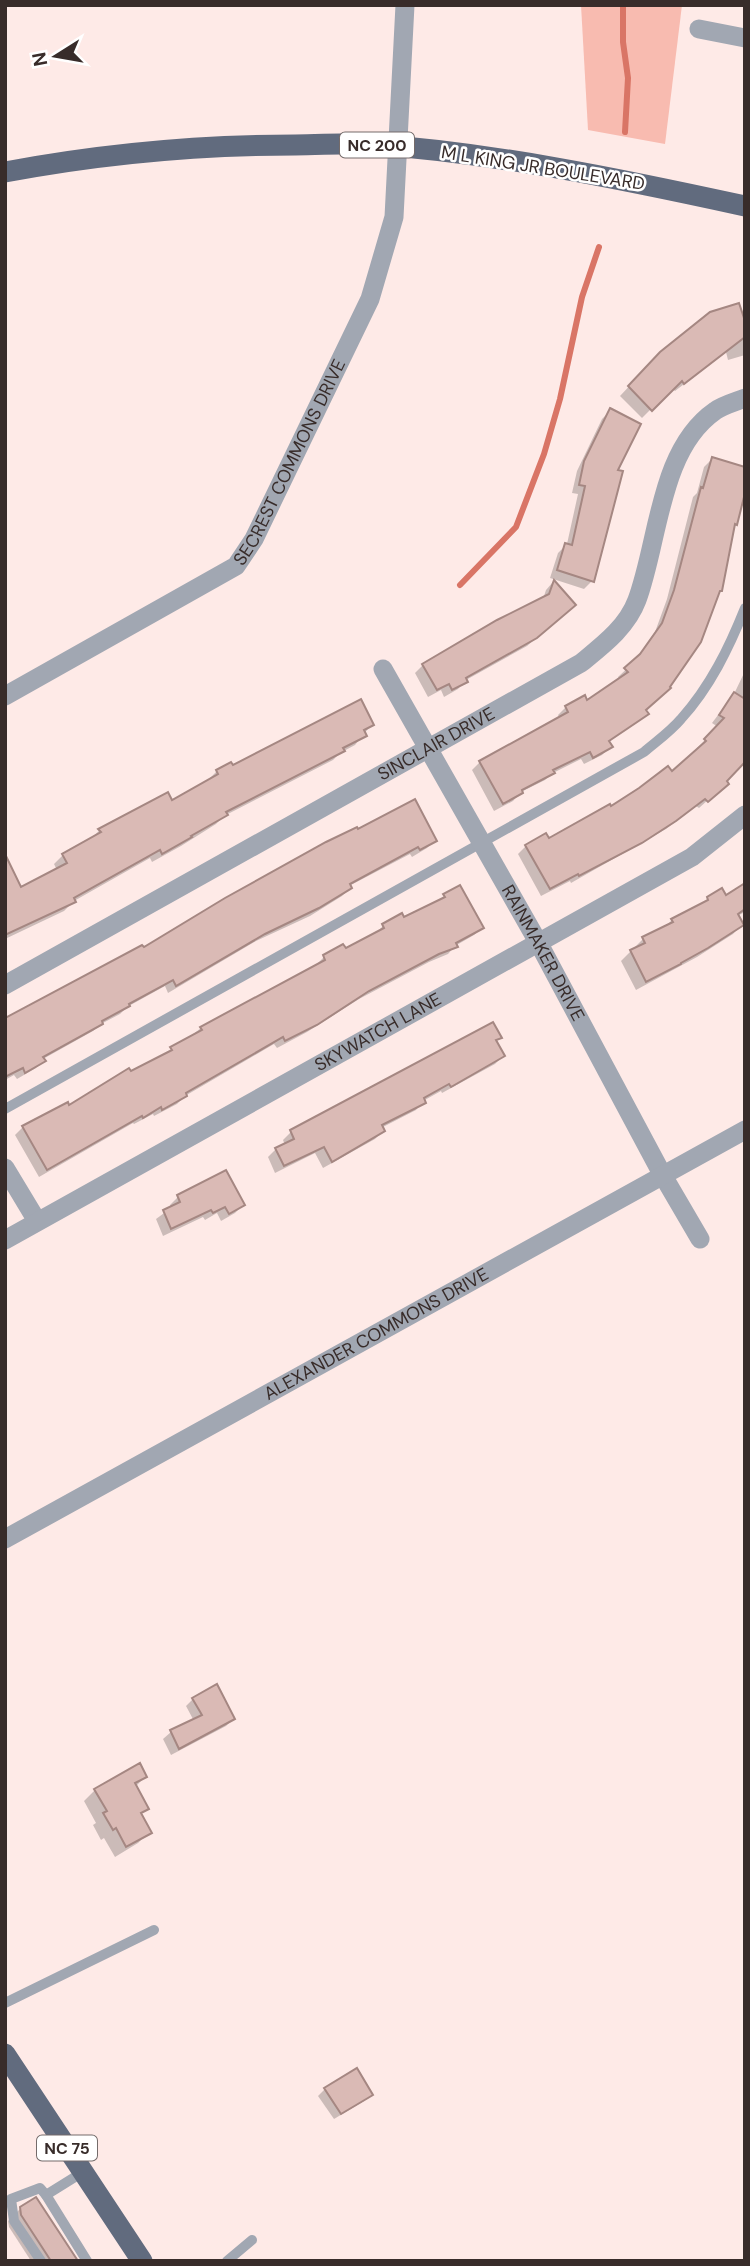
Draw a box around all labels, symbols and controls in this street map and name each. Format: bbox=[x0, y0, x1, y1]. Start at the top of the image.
north arrow bbox=[21, 21, 91, 91]
text: N bbox=[26, 50, 53, 68]
road number: NC 200 bbox=[340, 132, 414, 158]
street label: M L KING JR BOULEVARD bbox=[439, 140, 647, 196]
street label: SECREST COMMONS DRIVE bbox=[228, 355, 351, 570]
street label: SINCLAIR DRIVE bbox=[373, 702, 499, 786]
street label: RAINMAKER DRIVE bbox=[496, 880, 590, 1025]
street label: SKYWATCH LANE bbox=[310, 987, 446, 1077]
street label: ALEXANDER COMMONS DRIVE bbox=[259, 1262, 493, 1406]
road number: NC 75 bbox=[37, 2136, 97, 2160]

